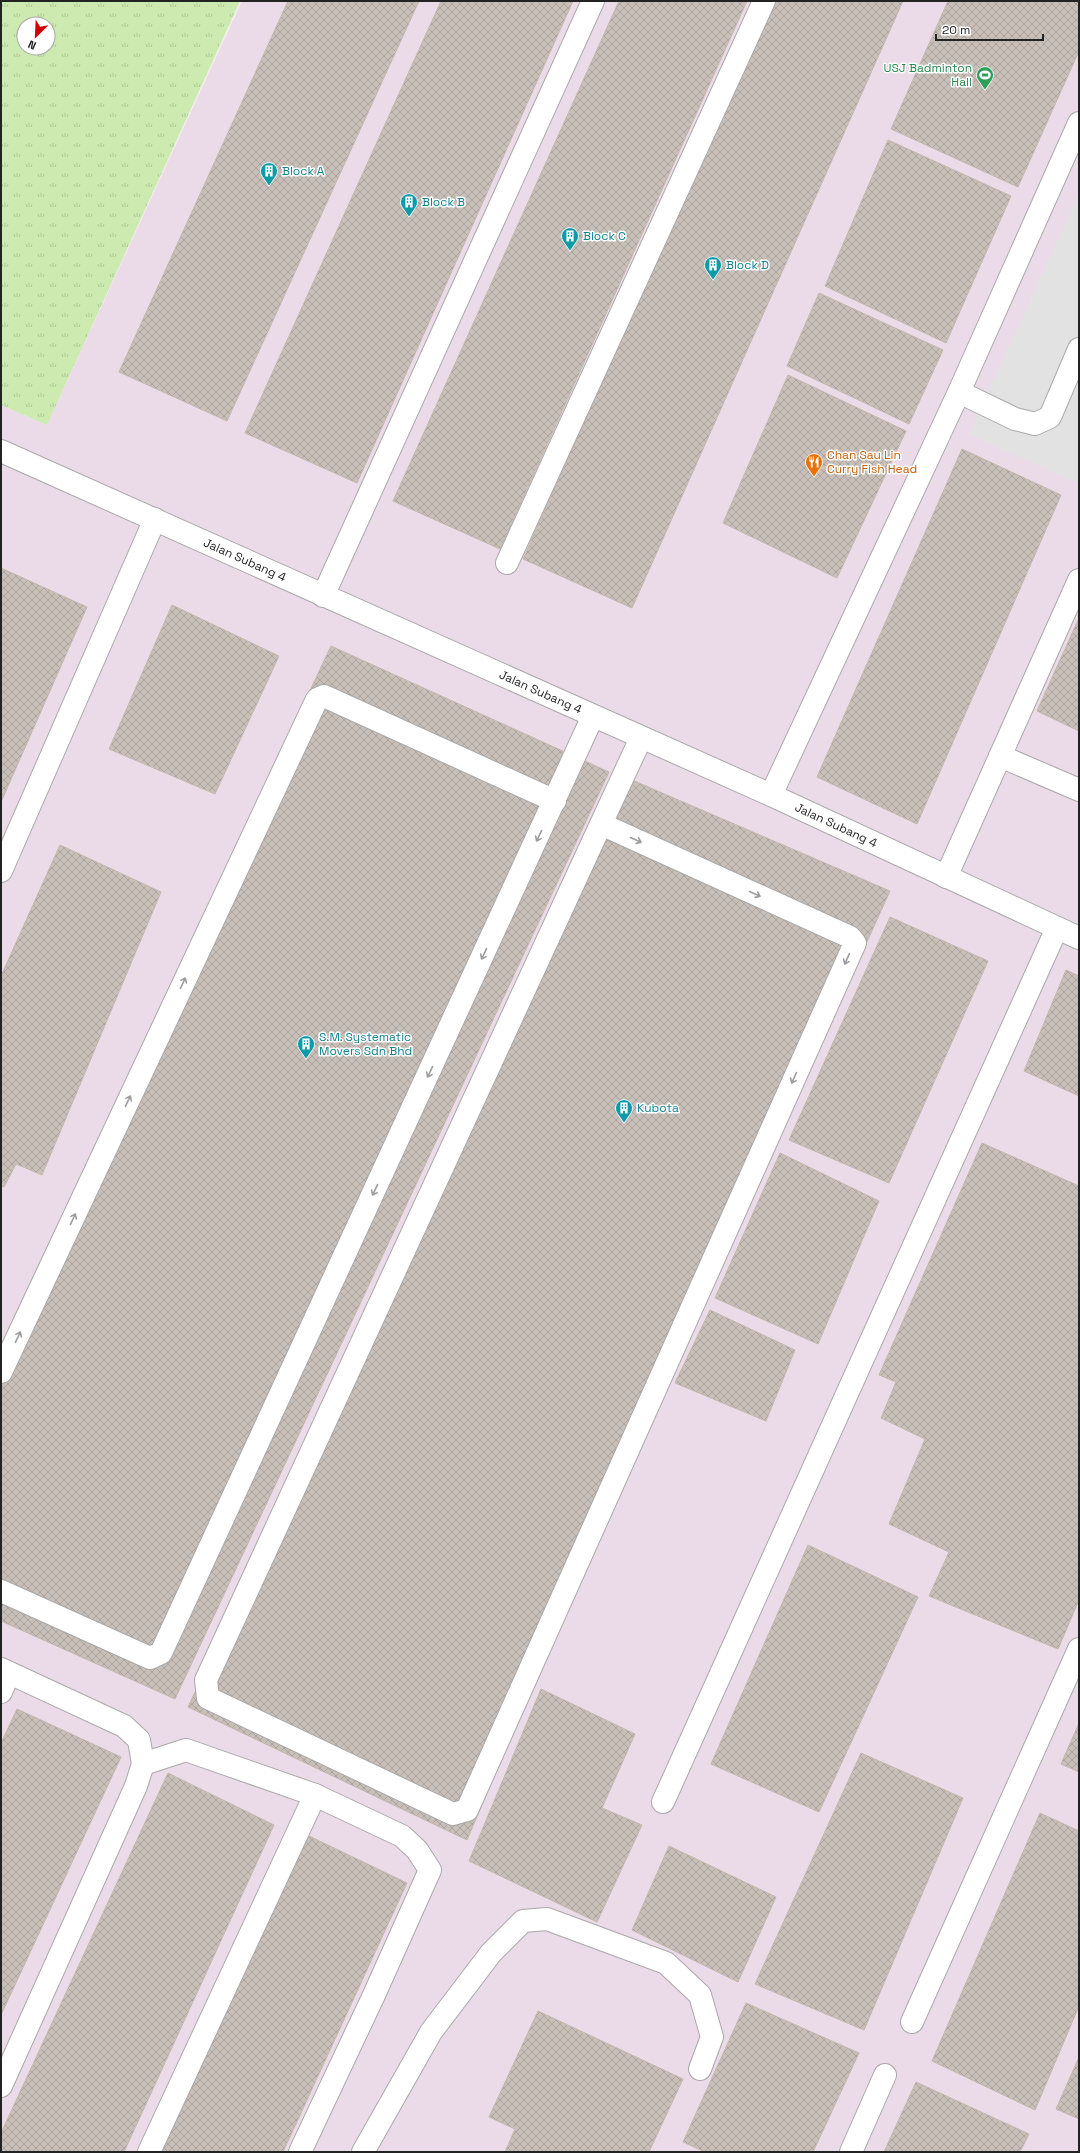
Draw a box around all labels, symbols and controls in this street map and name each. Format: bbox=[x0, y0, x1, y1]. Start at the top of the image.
north arrow bbox=[16, 16, 56, 56]
scale bar bbox=[936, 16, 1043, 42]
text: 20 m bbox=[942, 22, 970, 38]
text: N bbox=[26, 37, 38, 53]
place label: USJ Badminton Hall bbox=[884, 60, 972, 90]
sports icon: USJ Badminton Hall bbox=[975, 65, 995, 90]
building icon: Block A bbox=[259, 161, 279, 186]
place label: Block A bbox=[282, 163, 325, 179]
building icon: Block B bbox=[399, 192, 419, 217]
place label: Block B bbox=[422, 194, 465, 210]
building icon: Block C bbox=[560, 226, 580, 251]
place label: Block C bbox=[583, 228, 626, 244]
building icon: Block D bbox=[703, 255, 723, 280]
place label: Block D bbox=[726, 257, 769, 273]
place label: Chan Sau Lin Curry Fish Head bbox=[827, 447, 917, 477]
restaurant icon: Chan Sau Lin Curry Fish Head bbox=[804, 452, 824, 477]
street label: Jalan Subang 4 bbox=[201, 534, 289, 586]
street label: Jalan Subang 4 bbox=[497, 667, 585, 718]
street label: Jalan Subang 4 bbox=[792, 799, 880, 851]
one-way arrow bbox=[535, 830, 542, 842]
one-way arrow bbox=[630, 837, 642, 844]
one-way arrow bbox=[748, 891, 760, 898]
one-way arrow bbox=[480, 948, 487, 960]
one-way arrow bbox=[843, 953, 851, 965]
one-way arrow bbox=[180, 978, 187, 990]
place label: S.M. Systematic Movers Sdn Bhd bbox=[319, 1029, 412, 1059]
building icon: S.M. Systematic Movers Sdn Bhd bbox=[296, 1034, 316, 1059]
one-way arrow bbox=[426, 1066, 433, 1078]
one-way arrow bbox=[790, 1071, 798, 1083]
one-way arrow bbox=[125, 1095, 132, 1107]
building icon: Kubota bbox=[614, 1098, 634, 1123]
place label: Kubota bbox=[637, 1100, 679, 1116]
one-way arrow bbox=[371, 1184, 378, 1196]
one-way arrow bbox=[70, 1213, 77, 1225]
one-way arrow bbox=[15, 1331, 22, 1343]

